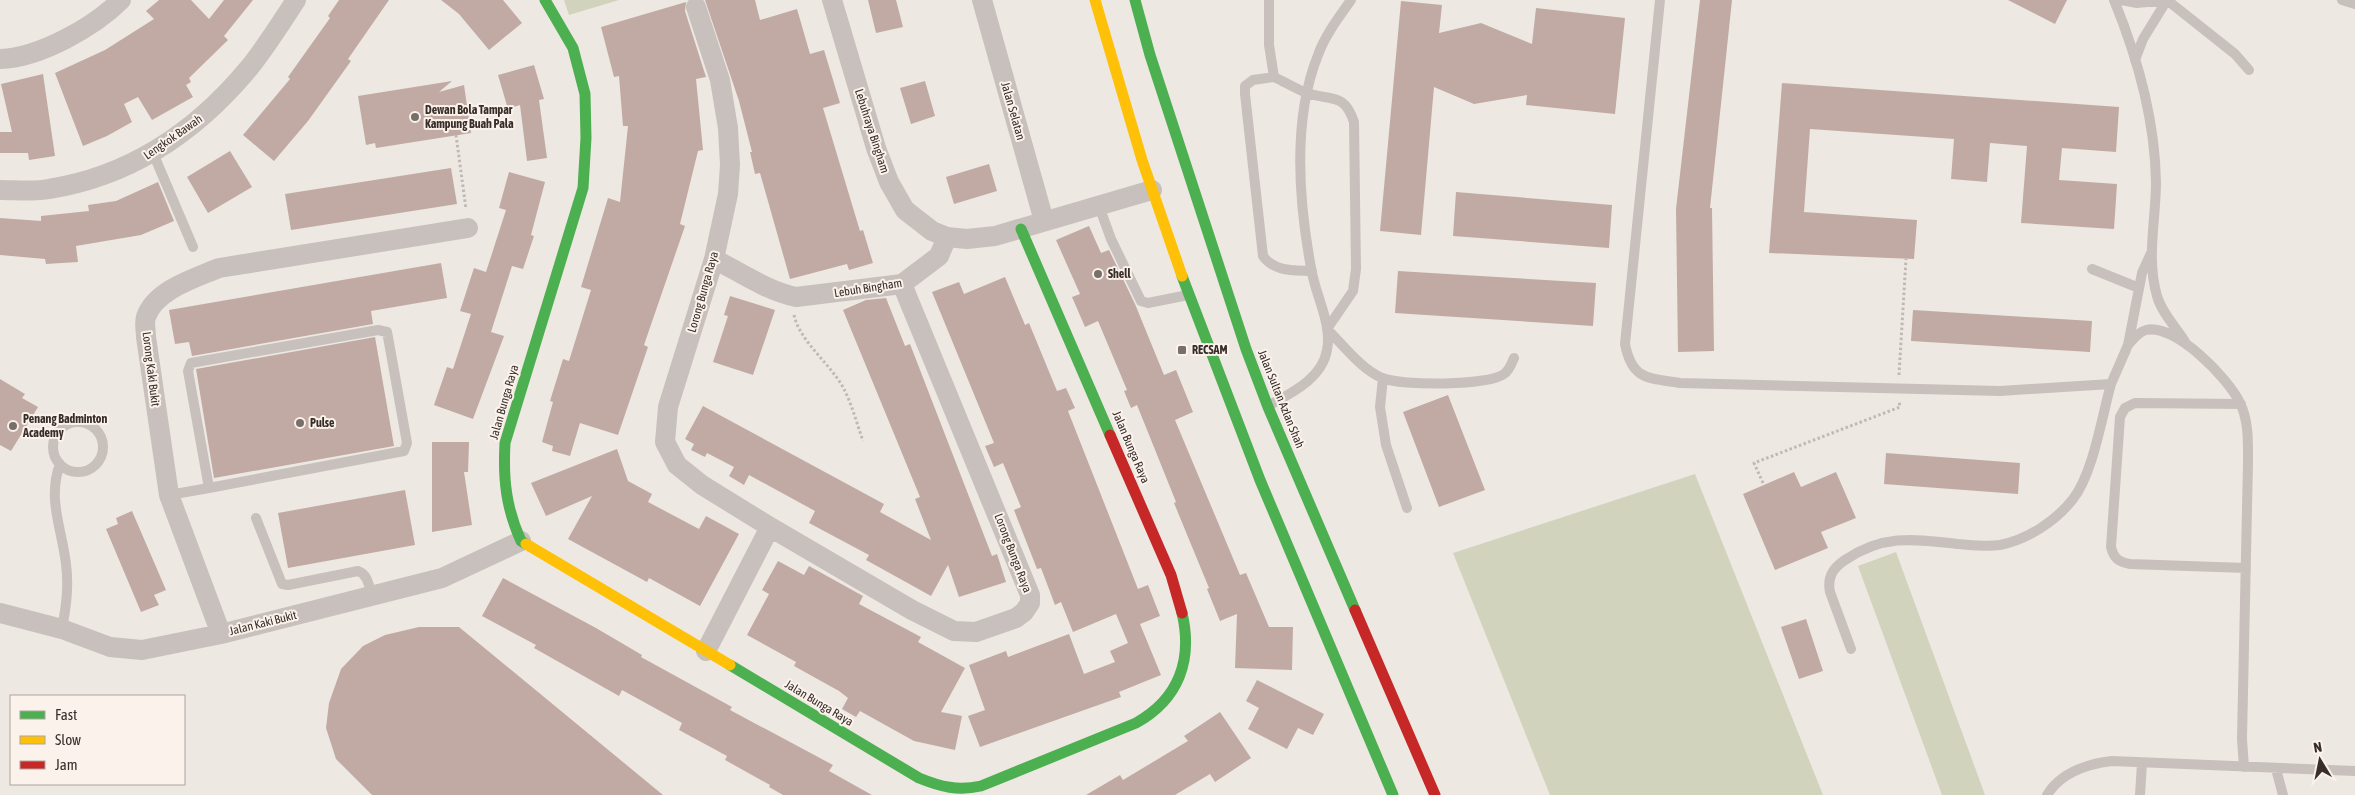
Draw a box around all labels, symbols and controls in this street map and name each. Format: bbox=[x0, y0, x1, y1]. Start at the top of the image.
street label: Jalan Selatan bbox=[998, 80, 1028, 142]
street label: Lebuhraya Bingham bbox=[852, 87, 892, 175]
place label: Dewan Bola Tampar Kampung Buah Pala bbox=[425, 103, 514, 131]
marker: Dewan Bola Tampar Kampung Buah Pala bbox=[409, 111, 421, 123]
street label: Lengkok Bawah bbox=[141, 112, 205, 162]
street label: Lorong Bunga Raya bbox=[685, 250, 721, 334]
place label: Shell bbox=[1108, 267, 1131, 281]
marker: Shell bbox=[1092, 268, 1104, 280]
street label: Lebuh Bingham bbox=[833, 276, 903, 300]
street label: Lorong Kaki Bukit bbox=[139, 331, 163, 408]
place label: RECSAM bbox=[1192, 343, 1227, 357]
marker: RECSAM bbox=[1176, 344, 1188, 356]
street label: Jalan Sultan Azlan Shah bbox=[1255, 348, 1307, 450]
street label: Jalan Bunga Raya bbox=[487, 363, 521, 441]
street label: Jalan Bunga Raya bbox=[1109, 409, 1153, 485]
place label: Penang Badminton Academy bbox=[22, 412, 107, 440]
place label: Pulse bbox=[310, 416, 335, 430]
marker: Pulse bbox=[294, 417, 306, 429]
marker: Penang Badminton Academy bbox=[7, 420, 19, 432]
street label: Lorong Bunga Raya bbox=[991, 511, 1035, 595]
street label: Jalan Kaki Bukit bbox=[228, 608, 299, 638]
street label: Jalan Bunga Raya bbox=[782, 677, 856, 729]
legend bbox=[10, 695, 185, 785]
text: Fast bbox=[55, 706, 77, 723]
text: Slow bbox=[55, 731, 81, 748]
north arrow bbox=[2295, 735, 2345, 785]
text: N bbox=[2312, 739, 2323, 756]
text: Jam bbox=[55, 756, 78, 773]

